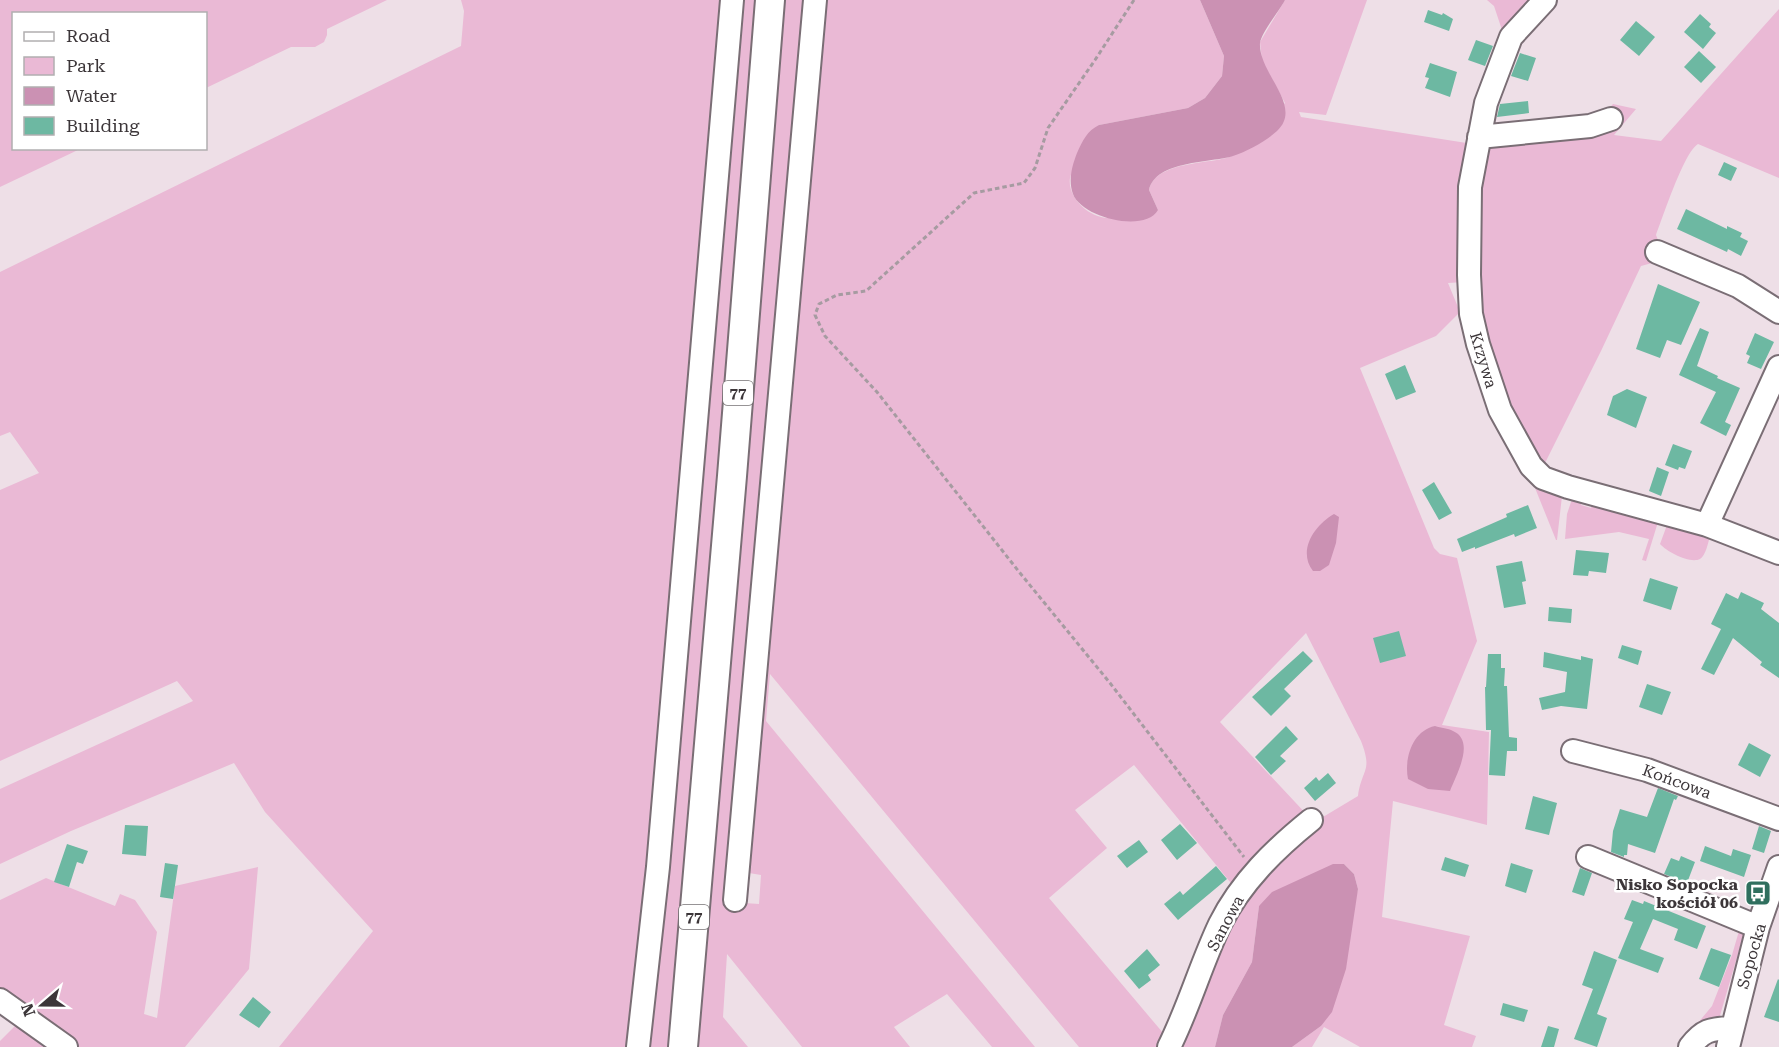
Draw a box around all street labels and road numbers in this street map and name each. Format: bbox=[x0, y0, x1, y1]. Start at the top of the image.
street label: Krzywa bbox=[1466, 330, 1501, 391]
road number: 77 bbox=[723, 381, 753, 405]
street label: Końcowa bbox=[1640, 760, 1714, 803]
street label: Sanowa bbox=[1203, 892, 1248, 954]
road number: 77 bbox=[679, 905, 709, 929]
street label: Sopocka bbox=[1733, 921, 1770, 991]

